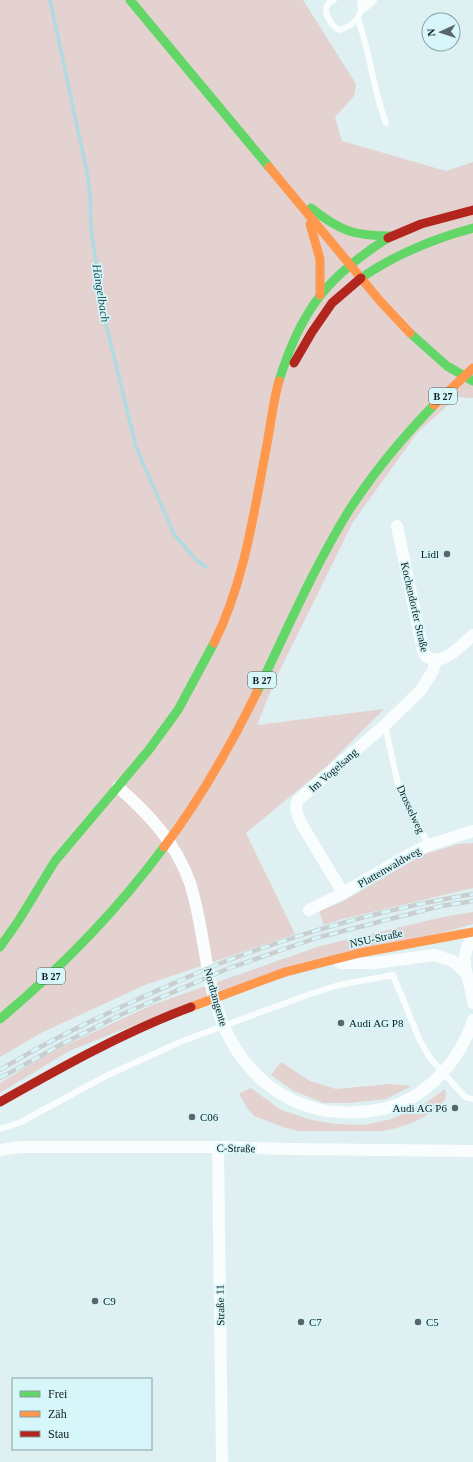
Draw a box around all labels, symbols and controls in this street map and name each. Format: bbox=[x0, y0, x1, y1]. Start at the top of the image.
north arrow bbox=[421, 12, 461, 52]
text: N bbox=[425, 28, 437, 37]
water label: Hängelbach bbox=[89, 262, 113, 323]
road number: B 27 bbox=[429, 388, 457, 404]
place label: Lidl bbox=[421, 548, 439, 560]
marker: Lidl bbox=[442, 549, 452, 559]
street label: Kochendorfer Straße bbox=[399, 561, 431, 653]
road number: B 27 bbox=[248, 672, 276, 688]
street label: Im Vogelsang bbox=[306, 745, 360, 794]
street label: Drosselweg bbox=[395, 783, 428, 836]
street label: Plattenwaldweg bbox=[356, 844, 423, 890]
street label: NSU-Straße bbox=[348, 927, 404, 949]
street label: Nordtangente bbox=[202, 967, 230, 1028]
road number: B 27 bbox=[37, 968, 65, 984]
place label: Audi AG P8 bbox=[349, 1017, 404, 1029]
marker: Audi AG P8 bbox=[336, 1018, 346, 1028]
place label: Audi AG P6 bbox=[393, 1102, 447, 1114]
marker: Audi AG P6 bbox=[450, 1103, 460, 1113]
place label: C06 bbox=[200, 1111, 219, 1123]
marker: C06 bbox=[187, 1112, 197, 1122]
street label: C-Straße bbox=[216, 1142, 256, 1154]
street label: Straße 11 bbox=[214, 1284, 226, 1326]
place label: C9 bbox=[103, 1295, 116, 1307]
marker: C9 bbox=[90, 1296, 100, 1306]
place label: C7 bbox=[309, 1316, 322, 1328]
place label: C5 bbox=[426, 1316, 439, 1328]
marker: C7 bbox=[296, 1317, 306, 1327]
marker: C5 bbox=[413, 1317, 423, 1327]
legend bbox=[12, 1378, 152, 1450]
text: Frei bbox=[48, 1387, 68, 1401]
text: Zäh bbox=[48, 1407, 67, 1421]
text: Stau bbox=[48, 1427, 69, 1441]

